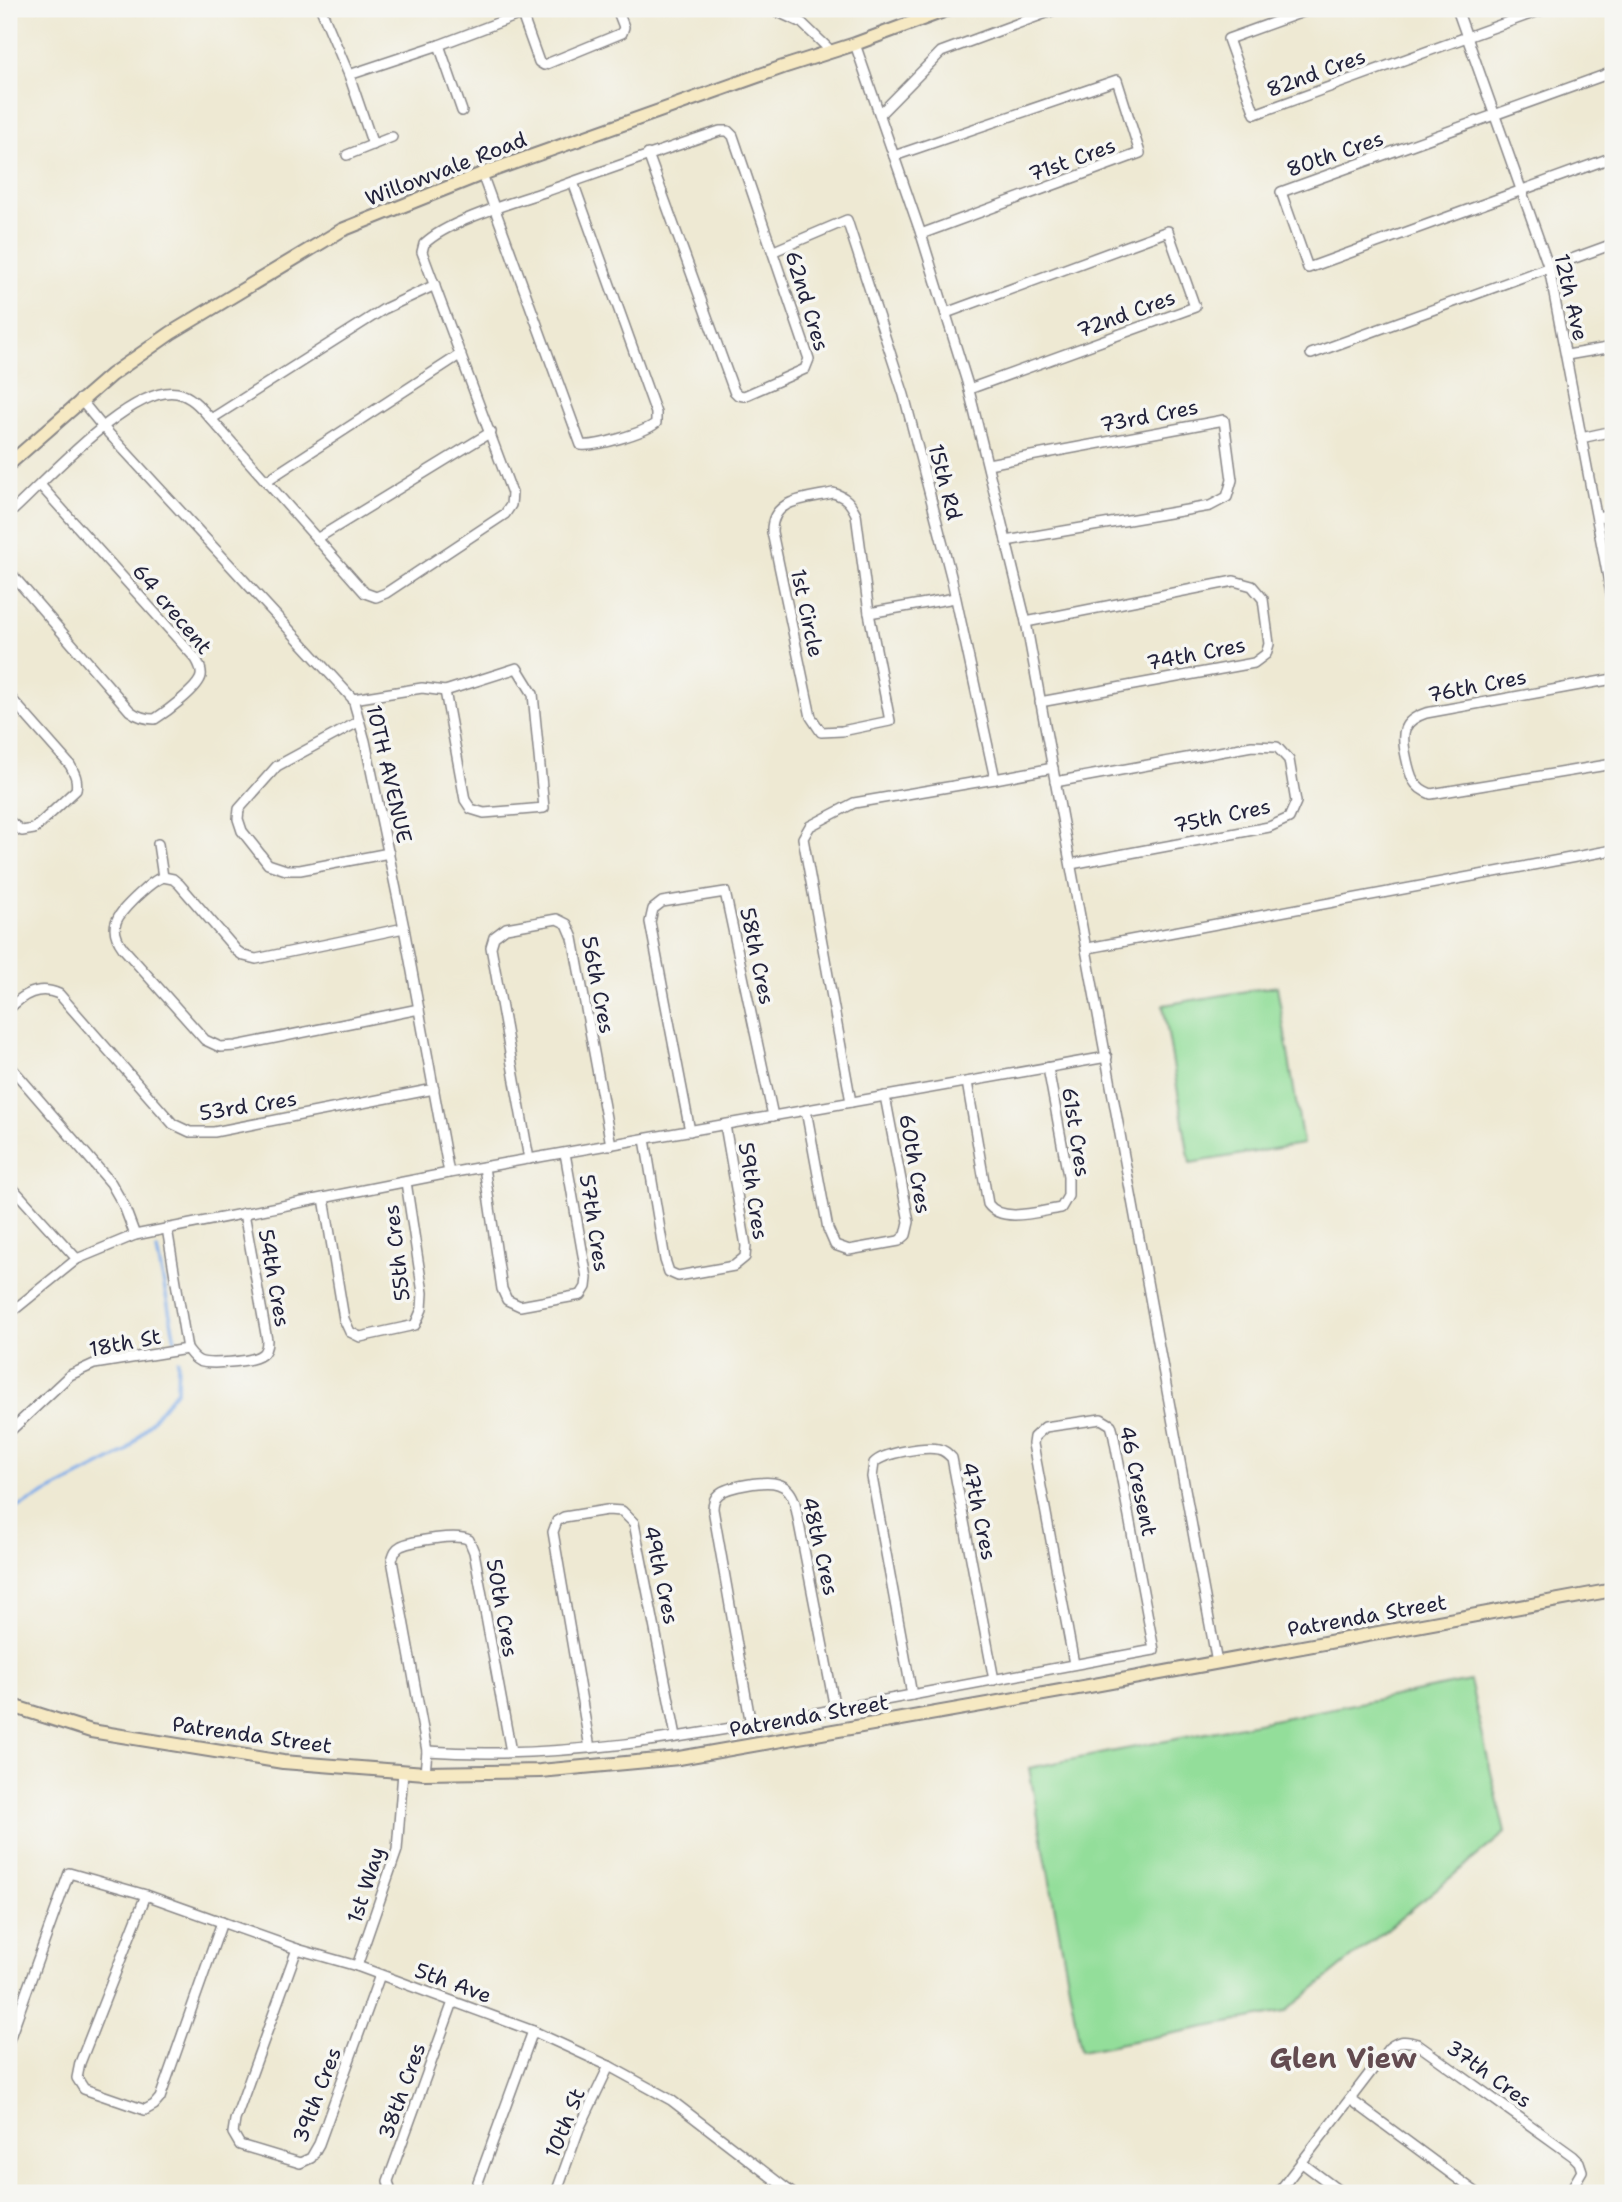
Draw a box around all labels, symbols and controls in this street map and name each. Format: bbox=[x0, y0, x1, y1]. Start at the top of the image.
street label: 82nd Cres bbox=[1263, 42, 1369, 104]
street label: 80th Cres bbox=[1283, 124, 1387, 184]
street label: Willowvale Road bbox=[361, 125, 531, 213]
street label: 71st Cres bbox=[1025, 131, 1119, 189]
street label: 62nd Cres bbox=[778, 247, 836, 355]
street label: 12th Ave bbox=[1547, 251, 1595, 343]
street label: 72nd Cres bbox=[1073, 283, 1179, 345]
street label: 73rd Cres bbox=[1097, 393, 1201, 439]
street label: 15th Rd bbox=[921, 441, 969, 523]
street label: 64 crecent bbox=[126, 558, 218, 660]
street label: 1st Circle bbox=[784, 566, 830, 660]
street label: 74th Cres bbox=[1144, 631, 1248, 677]
street label: 76th Cres bbox=[1425, 663, 1529, 709]
street label: 10TH AVENUE bbox=[359, 702, 419, 846]
street label: 75th Cres bbox=[1171, 792, 1273, 840]
street label: 58th Cres bbox=[733, 905, 781, 1007]
street label: 56th Cres bbox=[575, 934, 621, 1036]
street label: 53rd Cres bbox=[197, 1084, 299, 1128]
street label: 61st Cres bbox=[1055, 1085, 1097, 1179]
street label: 60th Cres bbox=[892, 1112, 938, 1216]
street label: 59th Cres bbox=[731, 1140, 775, 1242]
street label: 57th Cres bbox=[572, 1172, 616, 1274]
street label: 55th Cres bbox=[377, 1203, 417, 1303]
street label: 54th Cres bbox=[252, 1227, 296, 1329]
street label: 18th St bbox=[87, 1322, 163, 1364]
street label: 46 Cresent bbox=[1113, 1423, 1163, 1539]
street label: 47th Cres bbox=[955, 1459, 1003, 1563]
street label: 48th Cres bbox=[795, 1494, 845, 1598]
street label: 49th Cres bbox=[637, 1523, 685, 1627]
street label: 50th Cres bbox=[480, 1557, 524, 1659]
street label: Patrenda Street bbox=[1285, 1588, 1449, 1644]
street label: Patrenda Street bbox=[727, 1688, 891, 1744]
street label: Patrenda Street bbox=[170, 1710, 334, 1760]
street label: 1st Way bbox=[341, 1843, 391, 1927]
street label: 5th Ave bbox=[411, 1956, 495, 2010]
street label: 37th Cres bbox=[1441, 2034, 1537, 2114]
street label: 38th Cres bbox=[372, 2039, 432, 2143]
district label: Glen View bbox=[1269, 2039, 1417, 2077]
street label: 39th Cres bbox=[286, 2043, 348, 2147]
street label: 10th St bbox=[538, 2084, 592, 2162]

